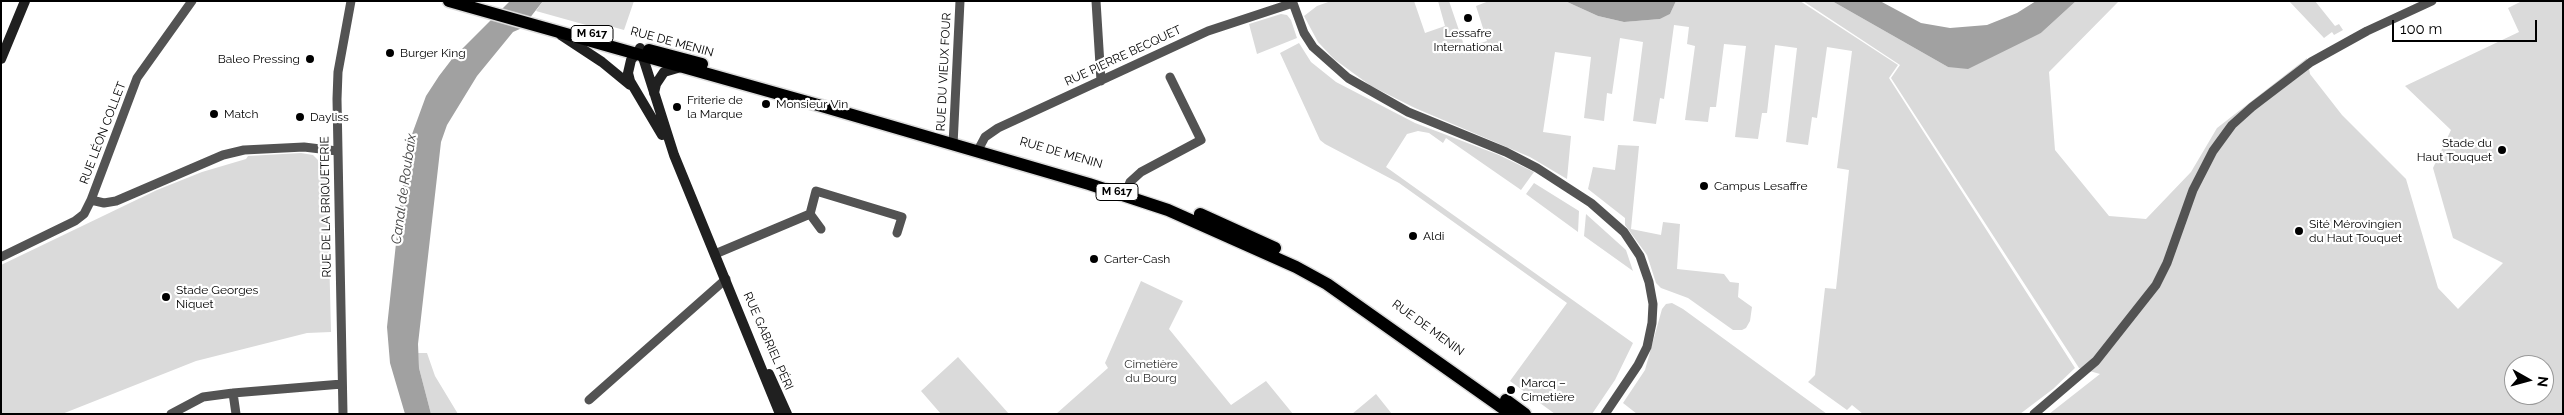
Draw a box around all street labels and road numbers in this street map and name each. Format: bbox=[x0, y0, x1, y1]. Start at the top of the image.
street label: RUE DU VIEUX FOUR bbox=[934, 12, 954, 132]
street label: RUE PIERRE BECQUET bbox=[1062, 23, 1184, 89]
street label: RUE DE MENIN bbox=[629, 24, 715, 60]
road number: M 617 bbox=[571, 26, 613, 42]
street label: RUE LÉON COLLET bbox=[77, 80, 129, 186]
street label: RUE DE MENIN bbox=[1018, 134, 1104, 172]
street label: RUE DE LA BRIQUETERIE bbox=[318, 136, 334, 278]
road number: M 617 bbox=[1096, 183, 1138, 200]
street label: RUE GABRIEL PÉRI bbox=[740, 290, 796, 392]
street label: RUE DE MENIN bbox=[1389, 297, 1467, 359]

